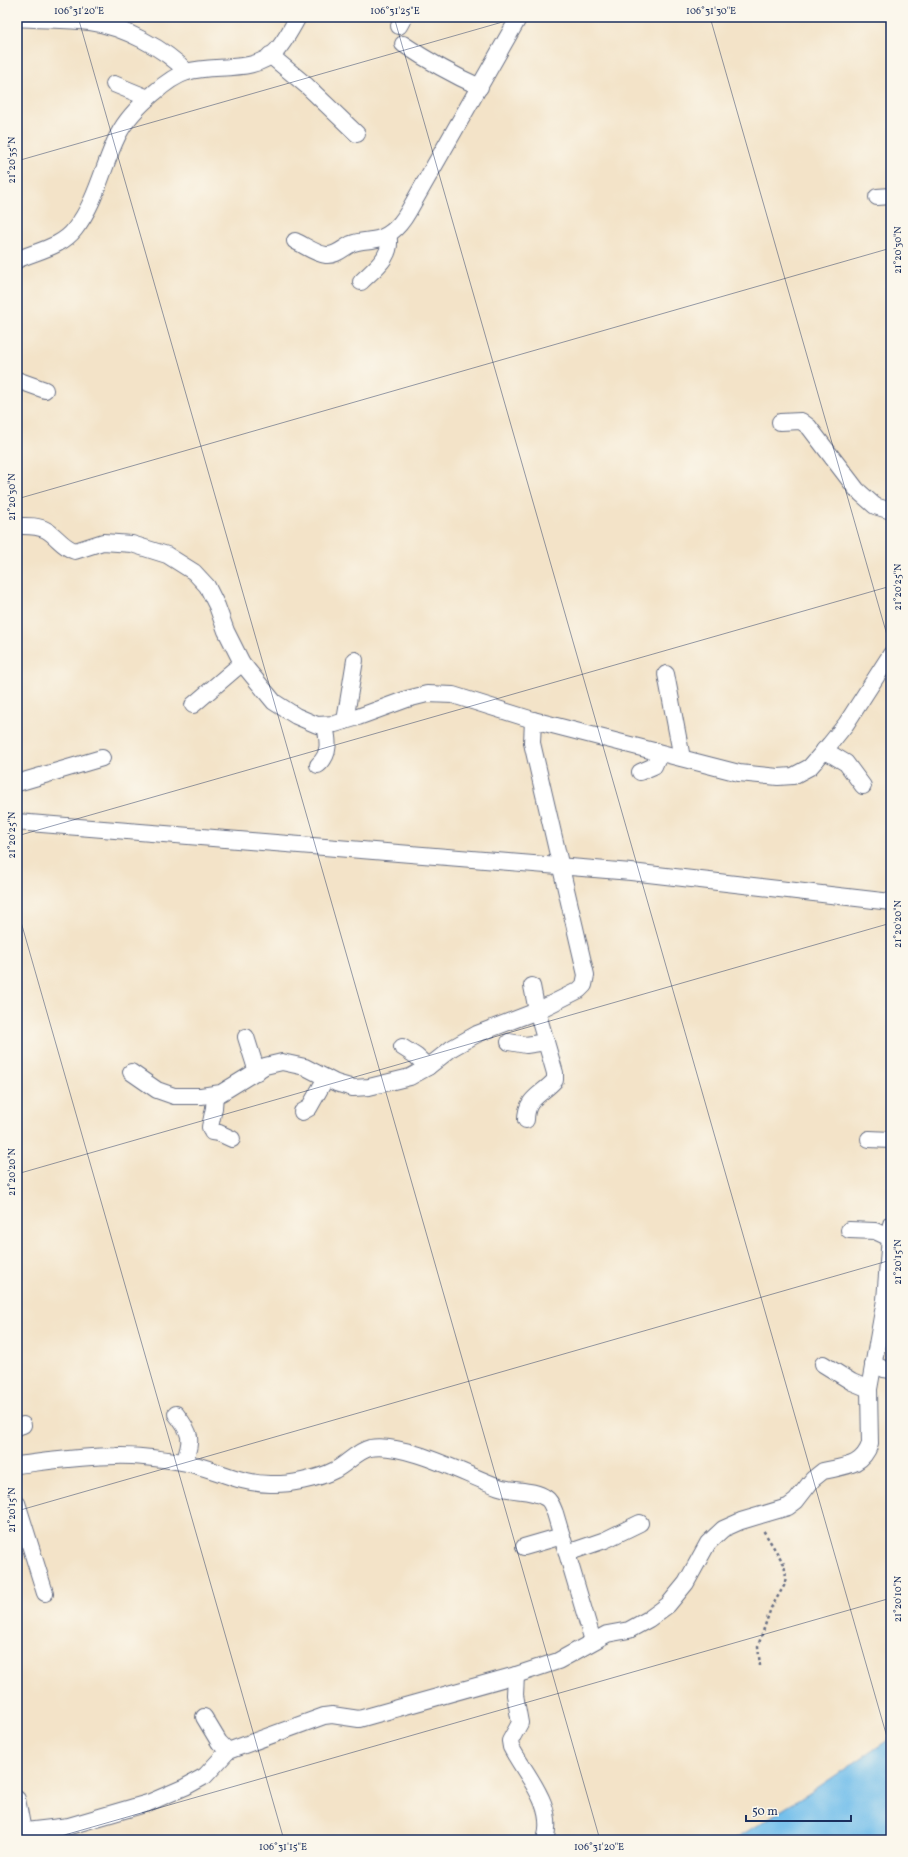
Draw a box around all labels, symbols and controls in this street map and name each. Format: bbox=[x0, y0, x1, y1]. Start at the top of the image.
text: 106°31'20"E bbox=[54, 4, 104, 18]
text: 106°31'25"E bbox=[370, 4, 420, 18]
text: 106°31'30"E bbox=[686, 4, 736, 18]
text: 21°20'35"N bbox=[5, 136, 19, 183]
text: 21°20'30"N bbox=[891, 226, 905, 274]
text: 21°20'30"N bbox=[5, 473, 19, 521]
text: 21°20'25"N bbox=[891, 563, 905, 610]
text: 21°20'25"N bbox=[5, 811, 19, 858]
text: 21°20'20"N bbox=[891, 900, 905, 948]
text: 21°20'20"N bbox=[5, 1148, 19, 1196]
text: 21°20'15"N bbox=[891, 1239, 905, 1285]
text: 21°20'15"N bbox=[5, 1487, 19, 1533]
text: 21°20'10"N bbox=[891, 1575, 905, 1622]
scale bar bbox=[746, 1797, 851, 1823]
text: 50 m bbox=[752, 1804, 778, 1820]
text: 106°31'15"E bbox=[259, 1840, 307, 1854]
text: 106°31'20"E bbox=[574, 1840, 624, 1854]

